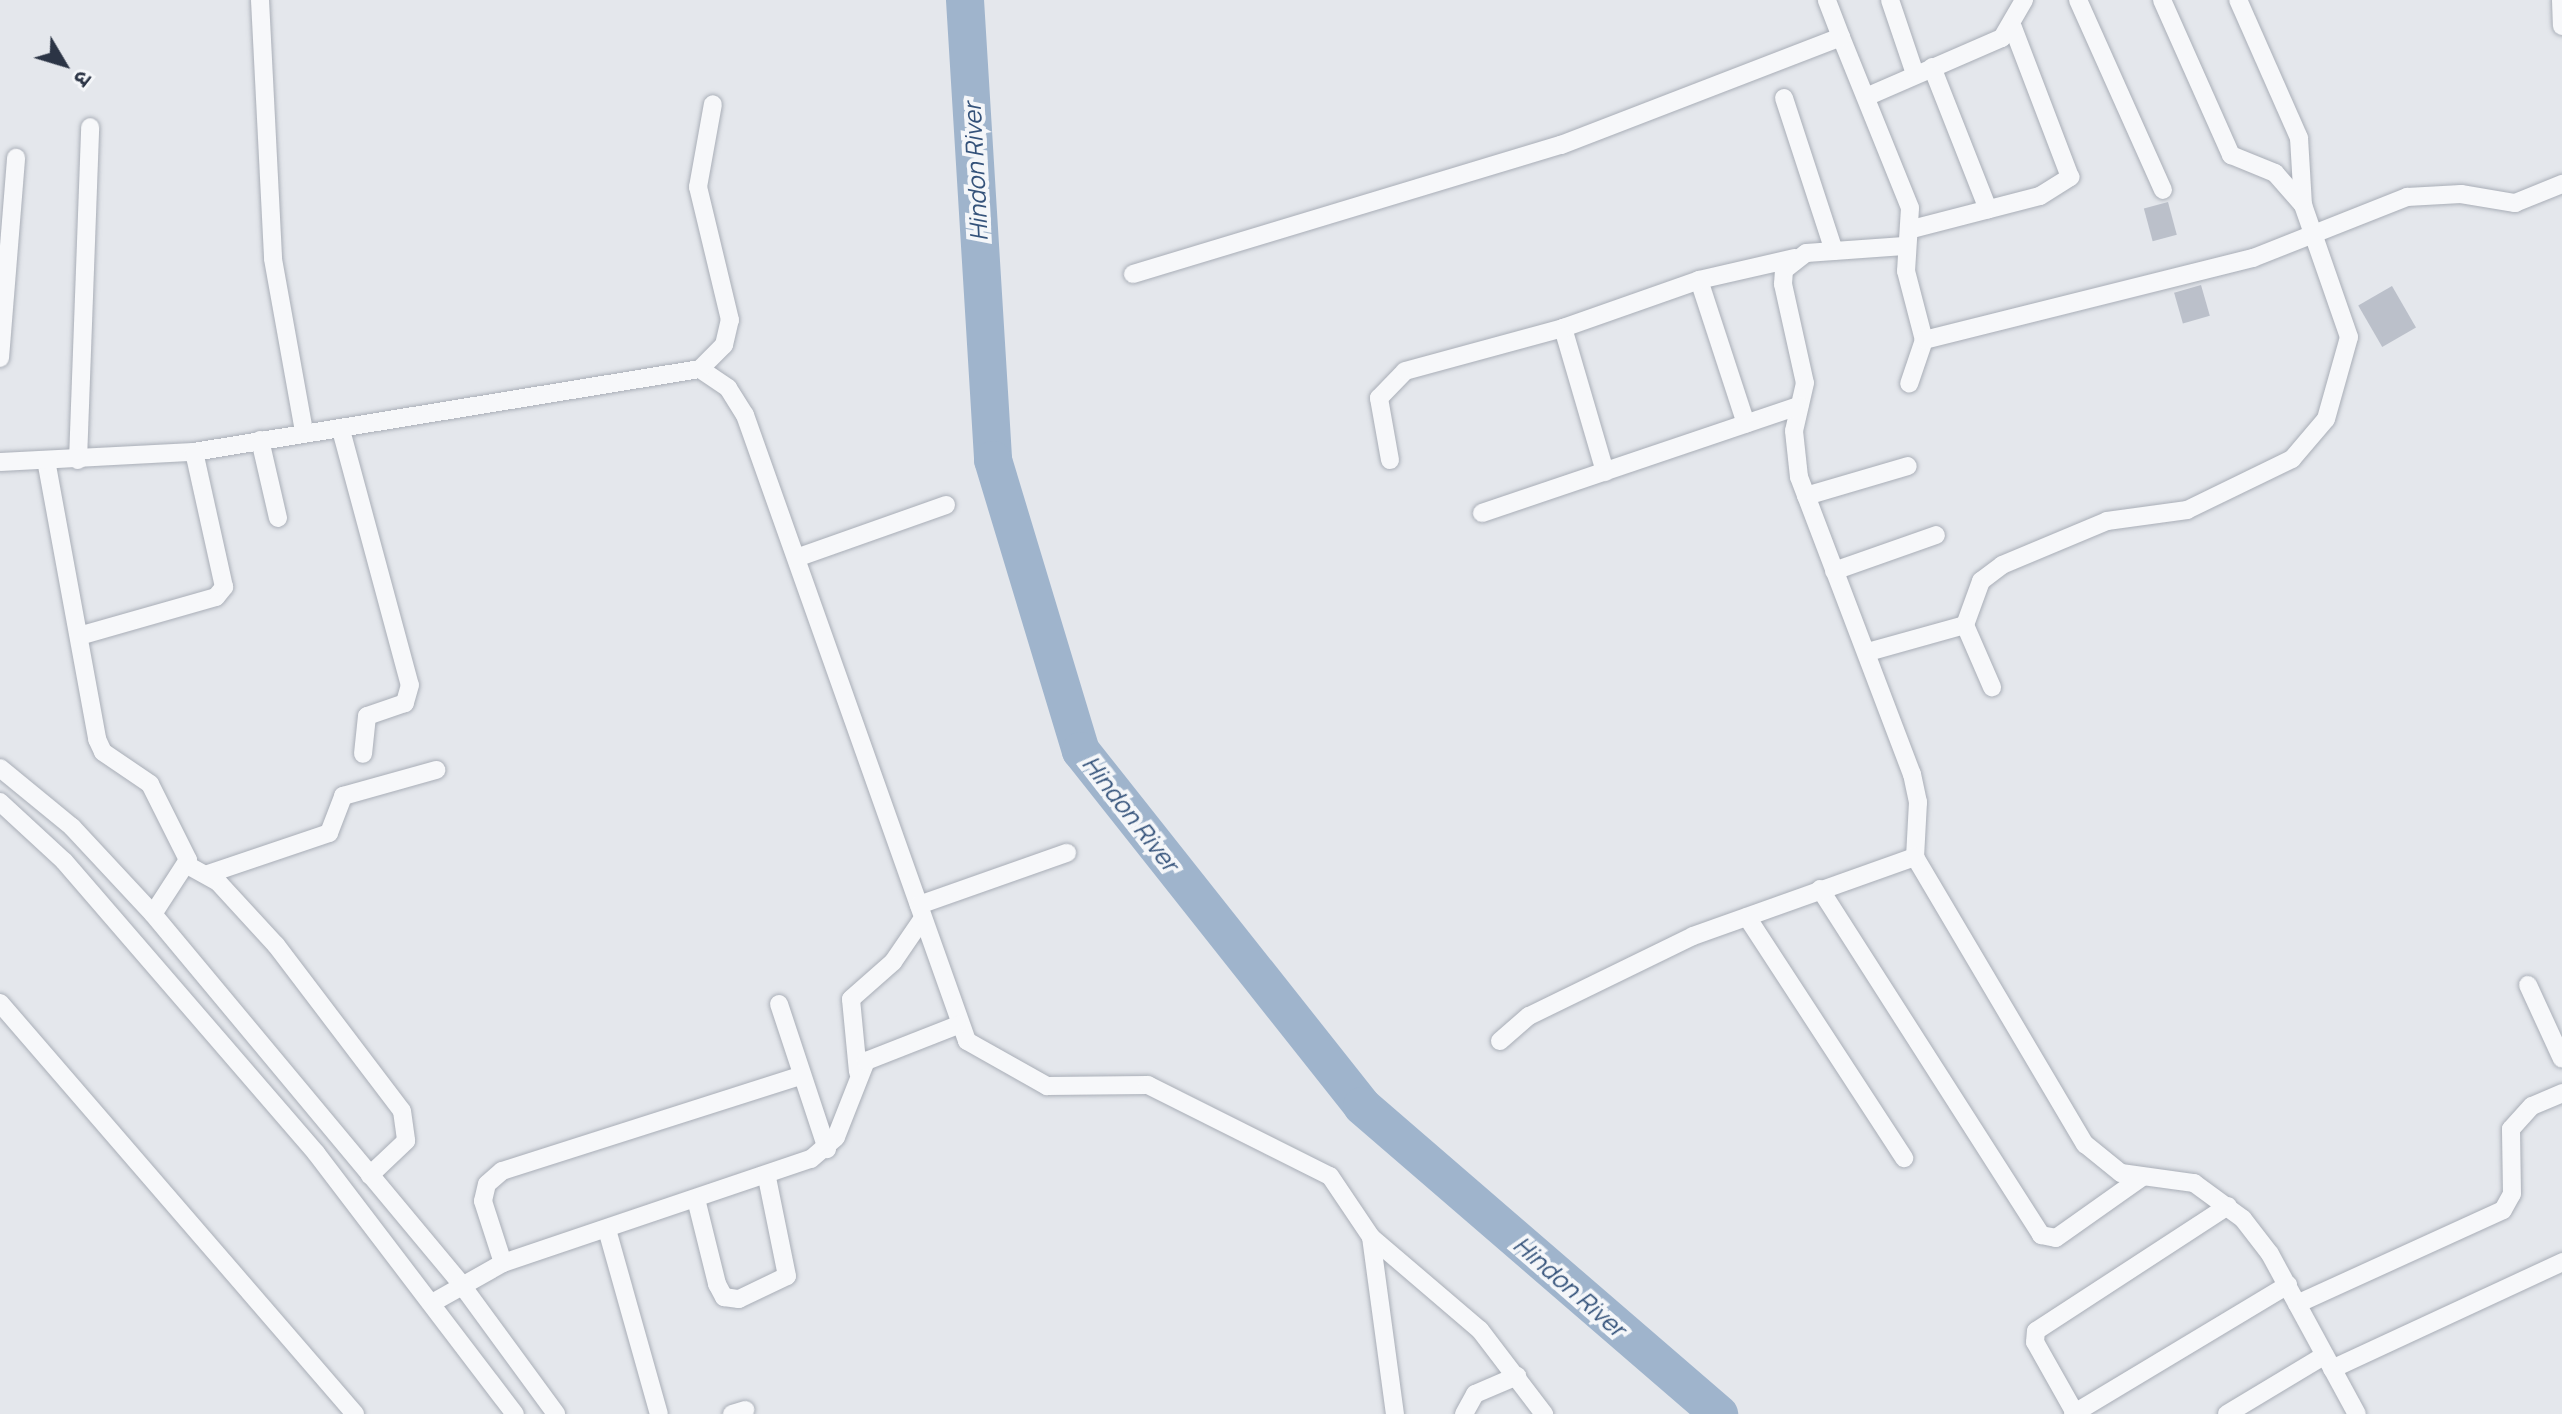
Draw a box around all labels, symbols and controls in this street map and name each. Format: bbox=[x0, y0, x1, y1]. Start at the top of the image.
north arrow bbox=[24, 24, 104, 104]
text: उ bbox=[67, 64, 99, 93]
water label: Hindon River bbox=[957, 102, 993, 242]
water label: Hindon River bbox=[1077, 749, 1185, 877]
water label: Hindon River bbox=[1508, 1230, 1632, 1342]

